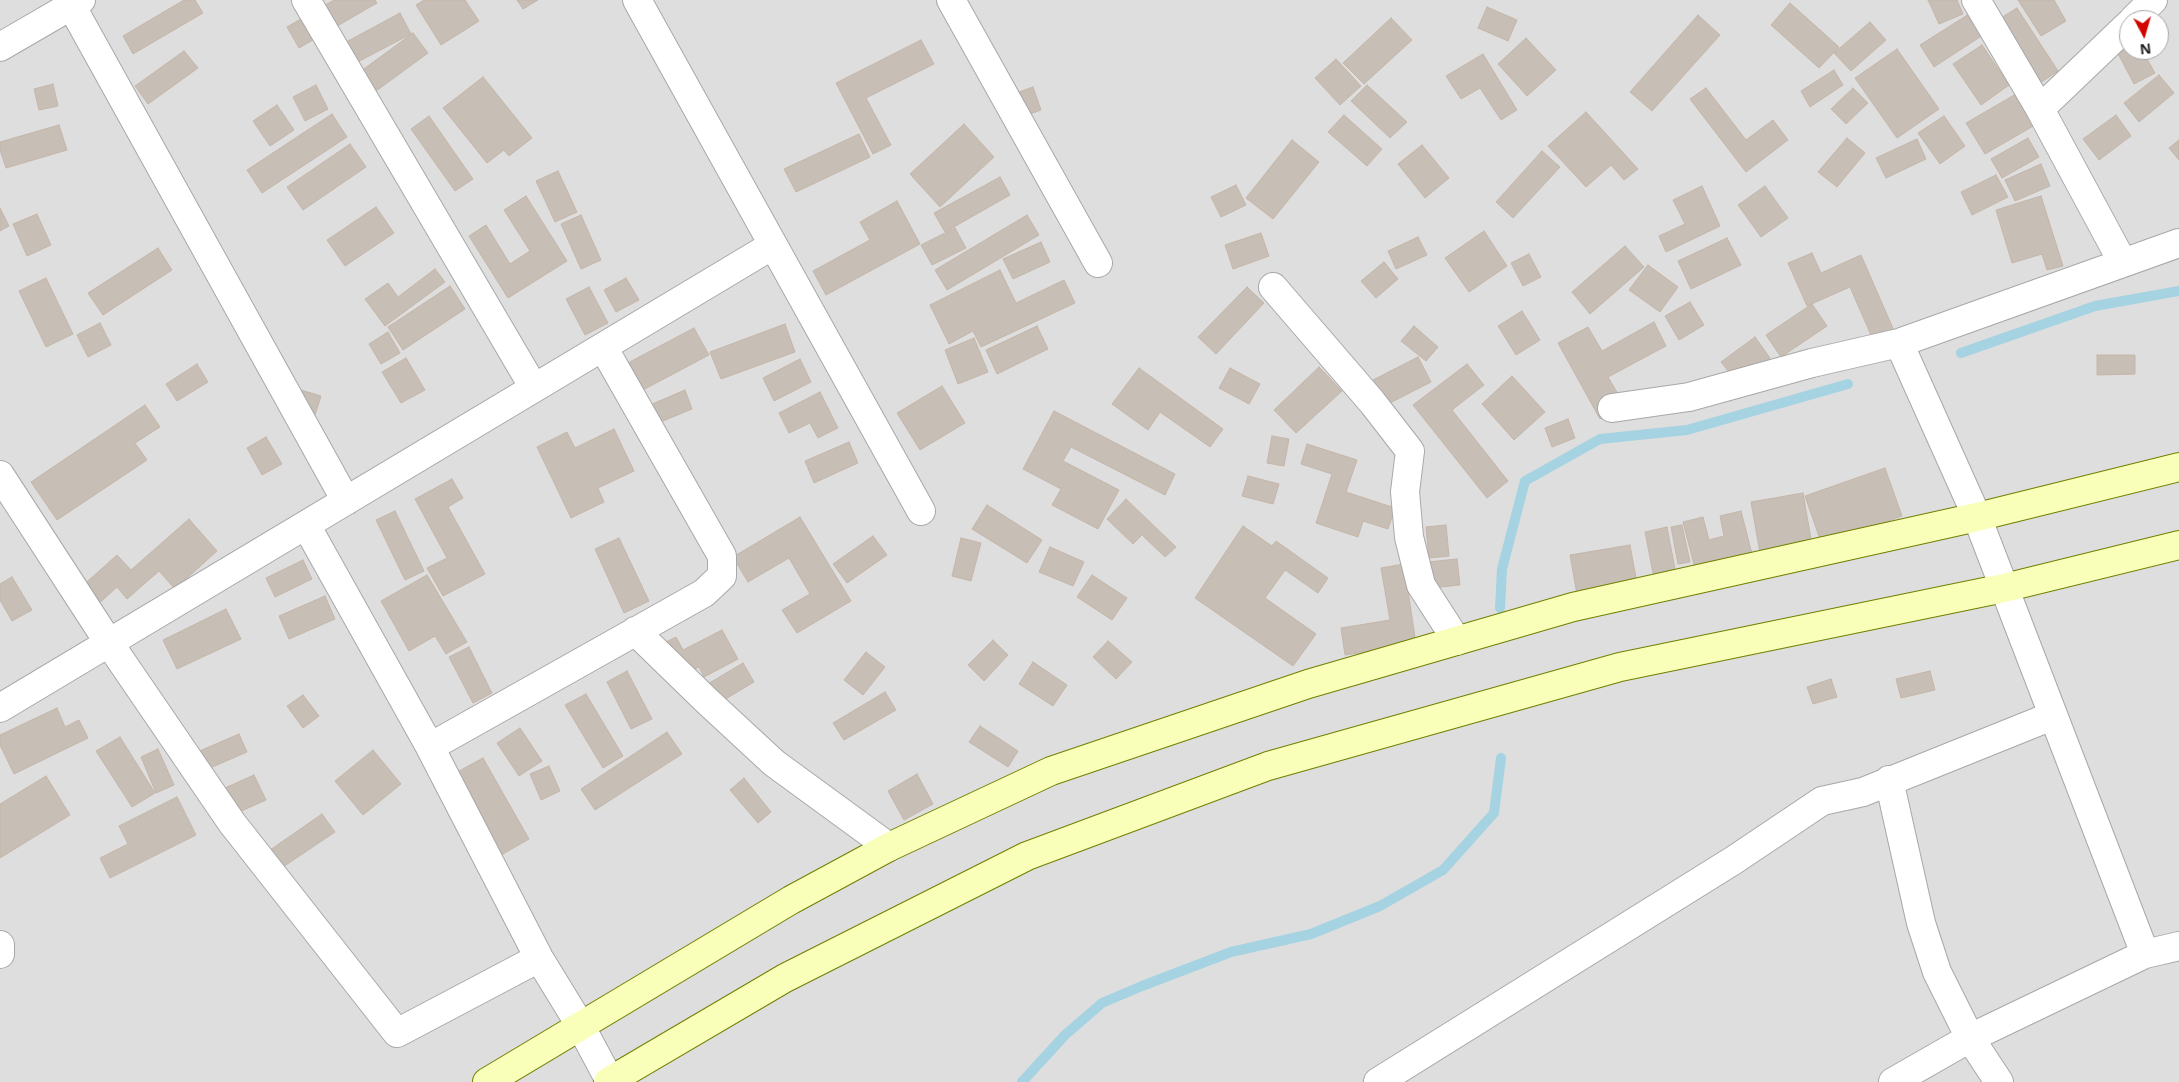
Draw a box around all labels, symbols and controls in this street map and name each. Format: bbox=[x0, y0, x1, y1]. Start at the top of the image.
north arrow bbox=[2119, 10, 2169, 60]
text: N bbox=[2139, 39, 2152, 59]

